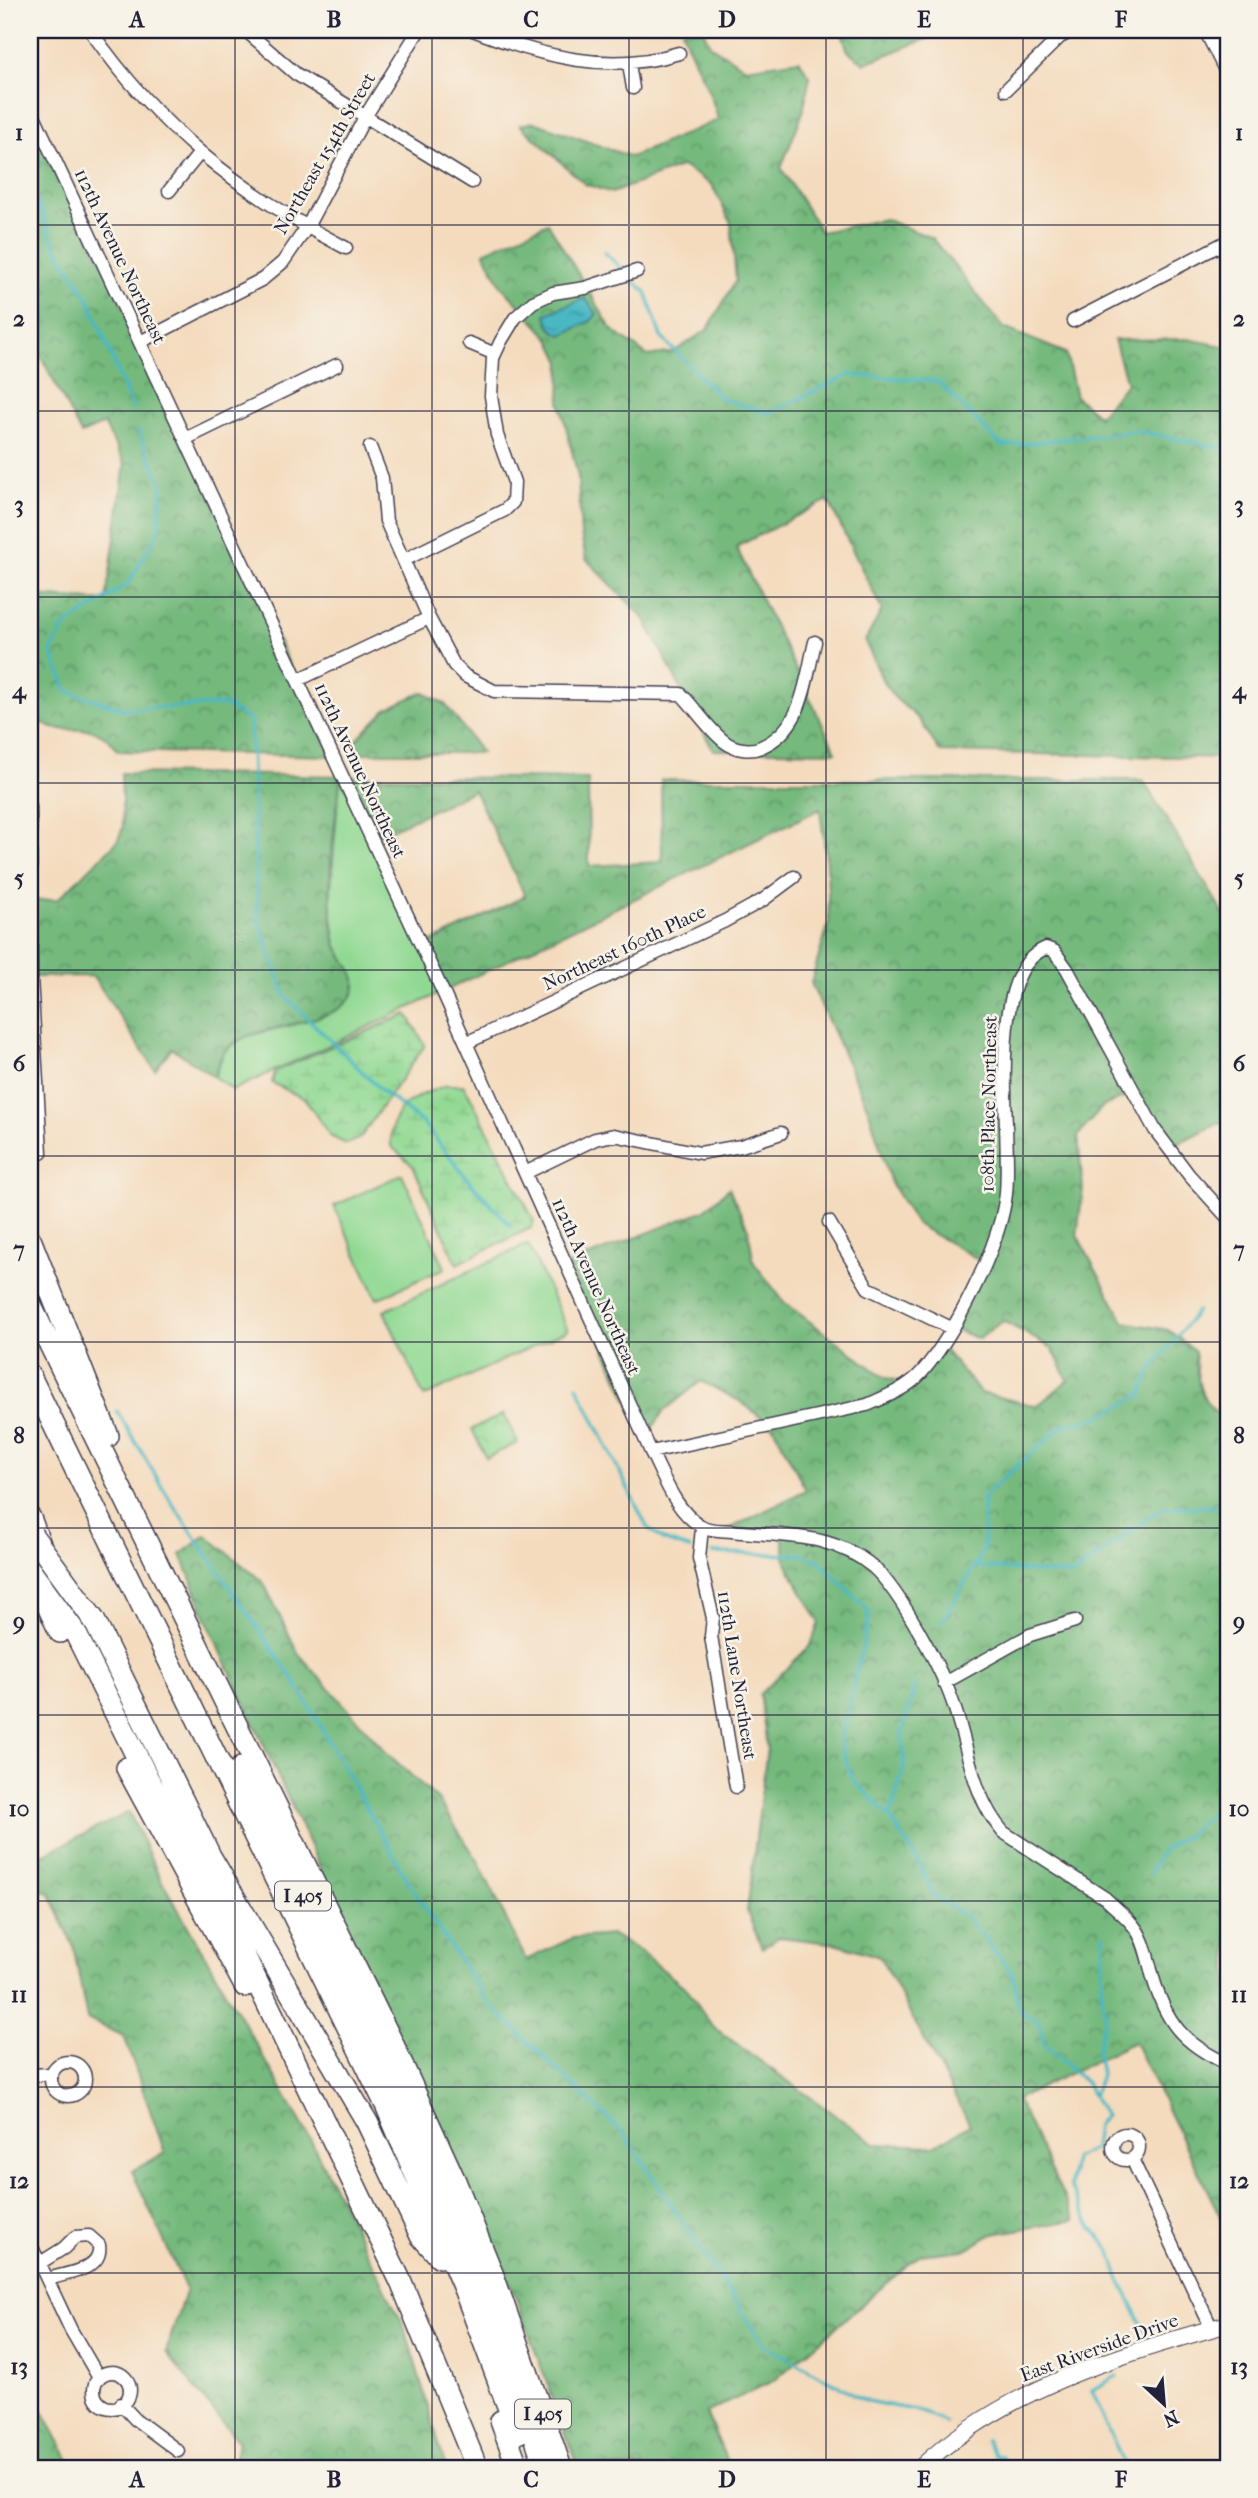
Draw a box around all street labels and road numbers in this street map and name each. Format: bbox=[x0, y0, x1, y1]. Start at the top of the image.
street label: Northeast 154th Street bbox=[270, 69, 380, 238]
street label: 112th Avenue Northeast bbox=[70, 165, 171, 348]
street label: 112th Avenue Northeast bbox=[310, 679, 411, 862]
street label: Northeast 160th Place bbox=[539, 900, 709, 995]
street label: 108th Place Northeast bbox=[976, 1015, 1002, 1193]
street label: 112th Avenue Northeast bbox=[547, 1195, 645, 1378]
street label: 112th Lane Northeast bbox=[713, 1589, 761, 1761]
road number: I 405 bbox=[275, 1882, 331, 1910]
street label: East Riverside Drive bbox=[1017, 2309, 1181, 2387]
road number: I 405 bbox=[515, 2400, 571, 2428]

